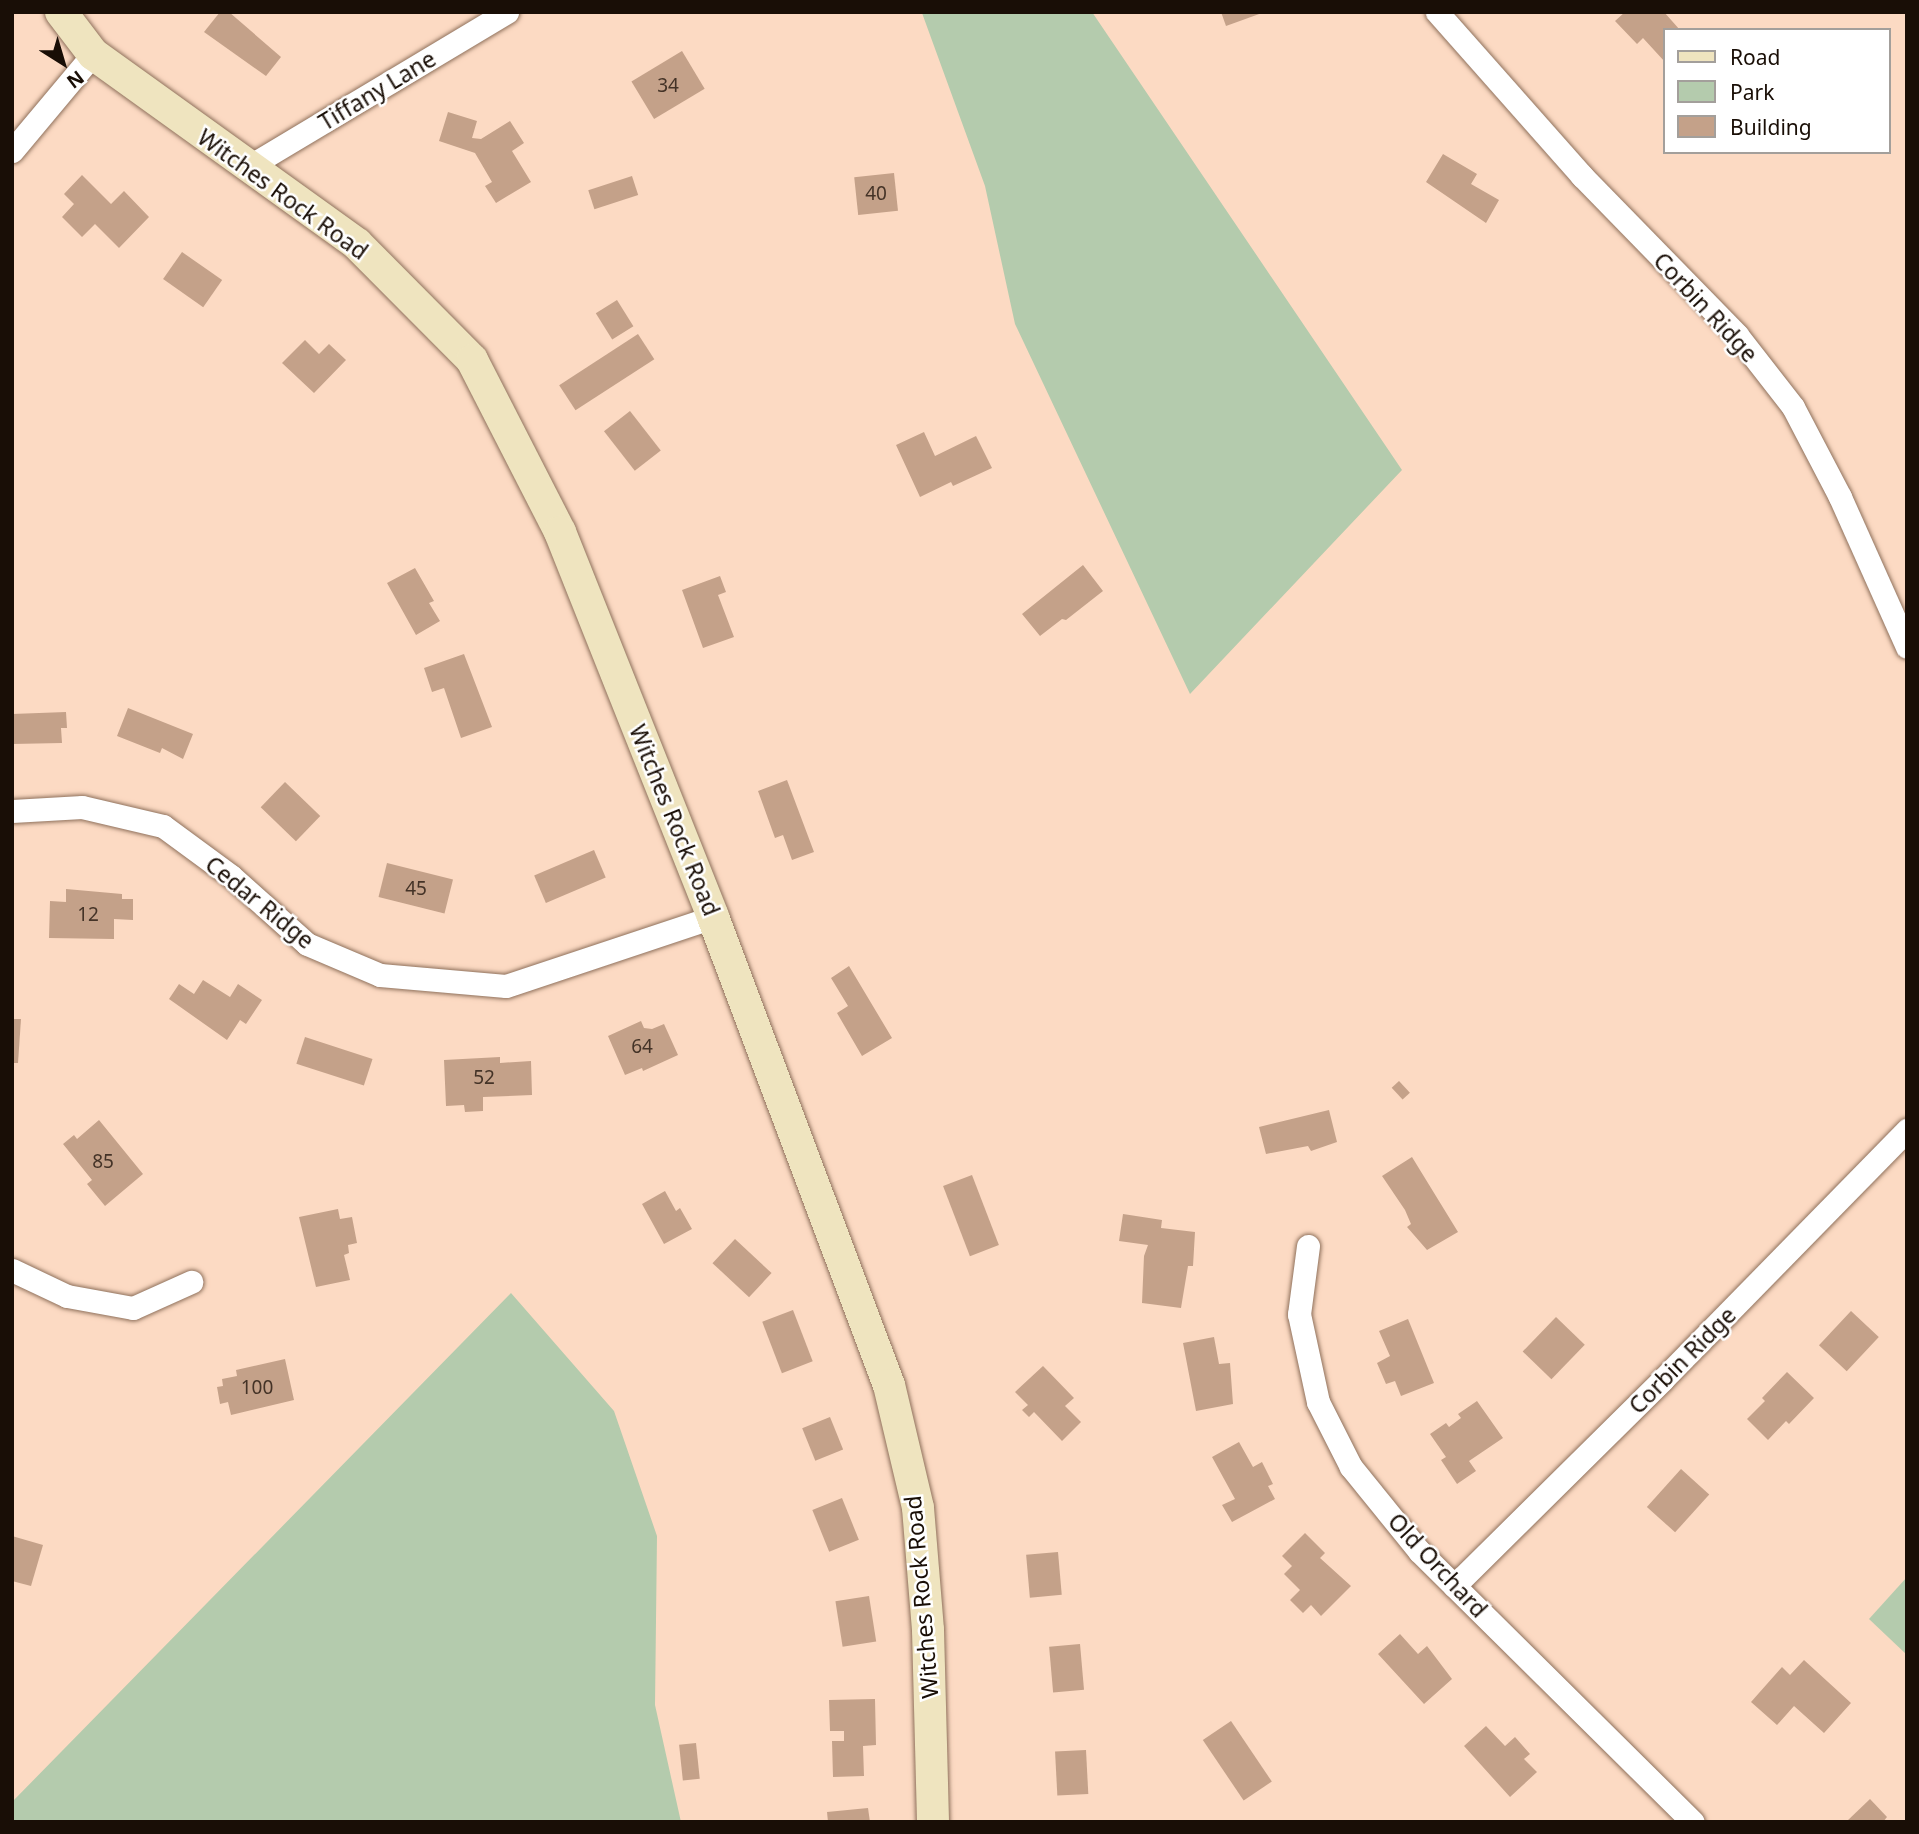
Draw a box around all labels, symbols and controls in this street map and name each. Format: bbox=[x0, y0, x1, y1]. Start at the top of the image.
north arrow bbox=[28, 28, 98, 98]
legend bbox=[1664, 28, 1891, 154]
text: Road bbox=[1730, 43, 1780, 71]
street label: Tiffany Lane bbox=[314, 44, 440, 136]
text: N bbox=[62, 65, 90, 95]
house number: 34 bbox=[657, 75, 679, 97]
text: Park bbox=[1730, 78, 1774, 106]
text: Building bbox=[1730, 113, 1812, 141]
street label: Witches Rock Road bbox=[193, 123, 373, 265]
house number: 40 bbox=[865, 183, 887, 205]
street label: Corbin Ridge bbox=[1648, 246, 1764, 368]
street label: Witches Rock Road bbox=[624, 720, 726, 920]
street label: Cedar Ridge bbox=[200, 850, 320, 954]
house number: 45 bbox=[405, 878, 427, 900]
house number: 12 bbox=[77, 904, 99, 926]
house number: 64 bbox=[631, 1036, 653, 1058]
house number: 52 bbox=[473, 1067, 495, 1089]
house number: 85 bbox=[92, 1151, 114, 1173]
street label: Corbin Ridge bbox=[1623, 1301, 1741, 1419]
house number: 100 bbox=[241, 1377, 273, 1399]
street label: Witches Rock Road bbox=[898, 1494, 944, 1700]
street label: Old Orchard bbox=[1383, 1507, 1493, 1623]

